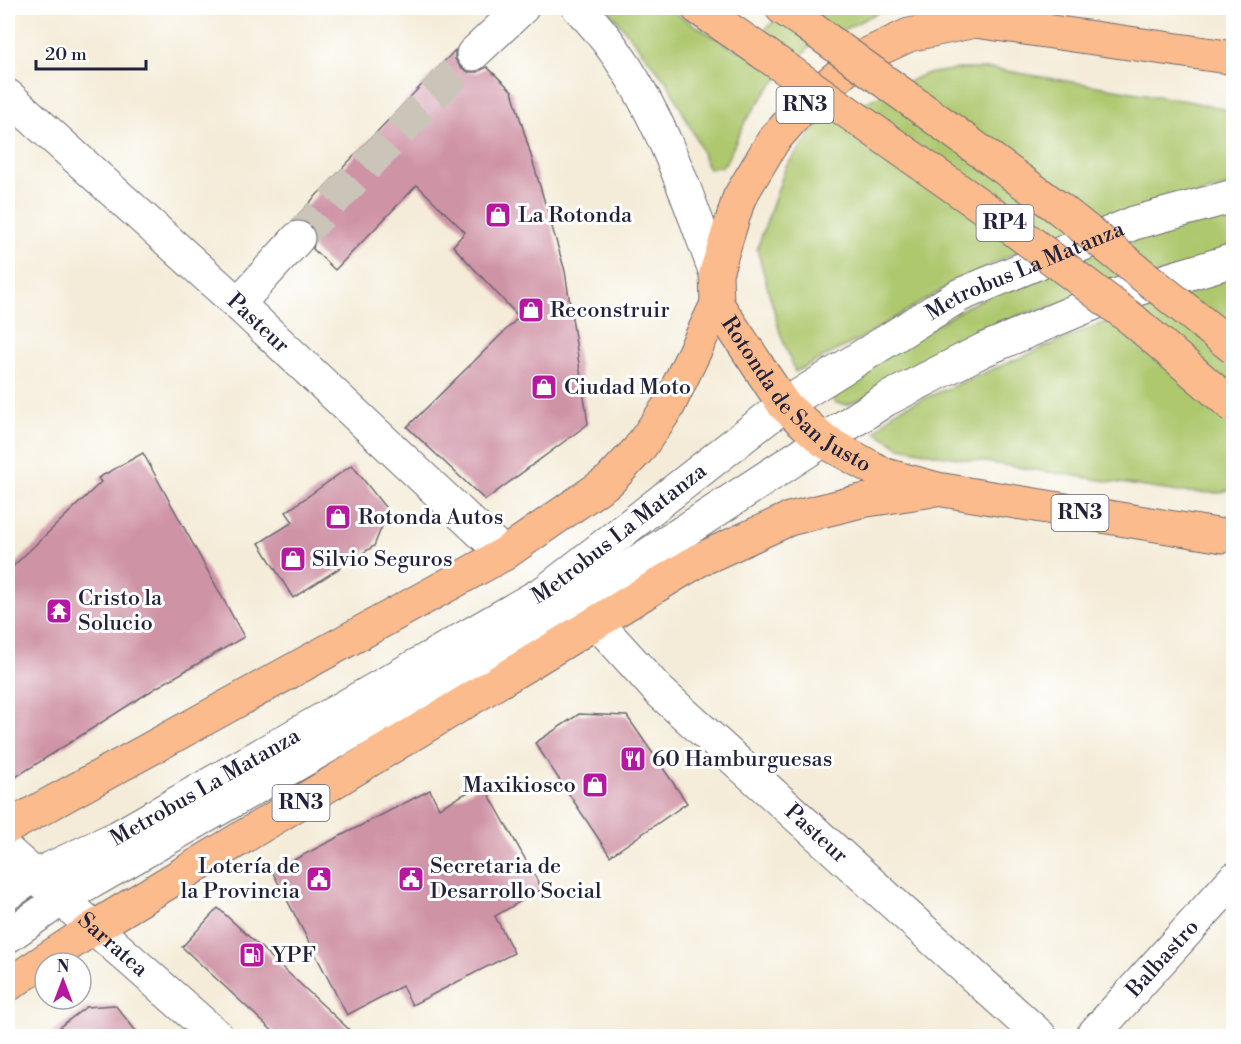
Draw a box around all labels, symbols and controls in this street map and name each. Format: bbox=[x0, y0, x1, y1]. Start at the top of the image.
scale bar bbox=[36, 33, 146, 71]
text: 20 m bbox=[45, 43, 87, 66]
road number: RN3 bbox=[776, 87, 834, 123]
shop icon: La Rotonda bbox=[483, 200, 513, 230]
place label: La Rotonda bbox=[518, 202, 633, 229]
road number: RP4 bbox=[976, 205, 1034, 241]
street label: Metrobus La Matanza bbox=[921, 215, 1129, 327]
street label: Pasteur bbox=[222, 287, 295, 359]
shop icon: Reconstruir bbox=[516, 295, 546, 325]
place label: Reconstruir bbox=[550, 297, 670, 324]
street label: Rotonda de San Justo bbox=[715, 311, 876, 478]
shop icon: Ciudad Moto bbox=[529, 372, 559, 402]
place label: Ciudad Moto bbox=[564, 374, 691, 401]
street label: Metrobus La Matanza bbox=[527, 457, 712, 610]
road number: RN3 bbox=[1052, 495, 1108, 531]
shop icon: Rotonda Autos bbox=[323, 502, 353, 532]
place label: Rotonda Autos bbox=[358, 504, 503, 531]
shop icon: Silvio Seguros bbox=[278, 544, 308, 574]
place label: Silvio Seguros bbox=[312, 546, 453, 573]
place label: Cristo la Solucio bbox=[78, 585, 163, 637]
temple icon: Cristo la Solucio bbox=[44, 596, 74, 626]
street label: Metrobus La Matanza bbox=[105, 721, 305, 852]
restaurant icon: 60 Hamburguesas bbox=[618, 744, 648, 774]
place label: 60 Hamburguesas bbox=[652, 746, 832, 773]
shop icon: Maxikiosco bbox=[580, 770, 610, 800]
place label: Maxikiosco bbox=[463, 772, 576, 799]
road number: RN3 bbox=[272, 785, 330, 821]
street label: Pasteur bbox=[779, 798, 854, 869]
place label: Lotería de la Provincia bbox=[181, 853, 301, 905]
place label: Secretaria de Desarrollo Social bbox=[430, 853, 602, 905]
public building icon: Lotería de la Provincia bbox=[304, 864, 334, 894]
public building icon: Secretaria de Desarrollo Social bbox=[396, 864, 426, 894]
street label: Sarratea bbox=[73, 907, 154, 983]
street label: Balbastro bbox=[1120, 913, 1205, 1004]
fuel station icon: YPF bbox=[237, 940, 267, 970]
place label: YPF bbox=[271, 942, 316, 969]
north arrow bbox=[33, 951, 93, 1011]
text: N bbox=[57, 957, 70, 977]

